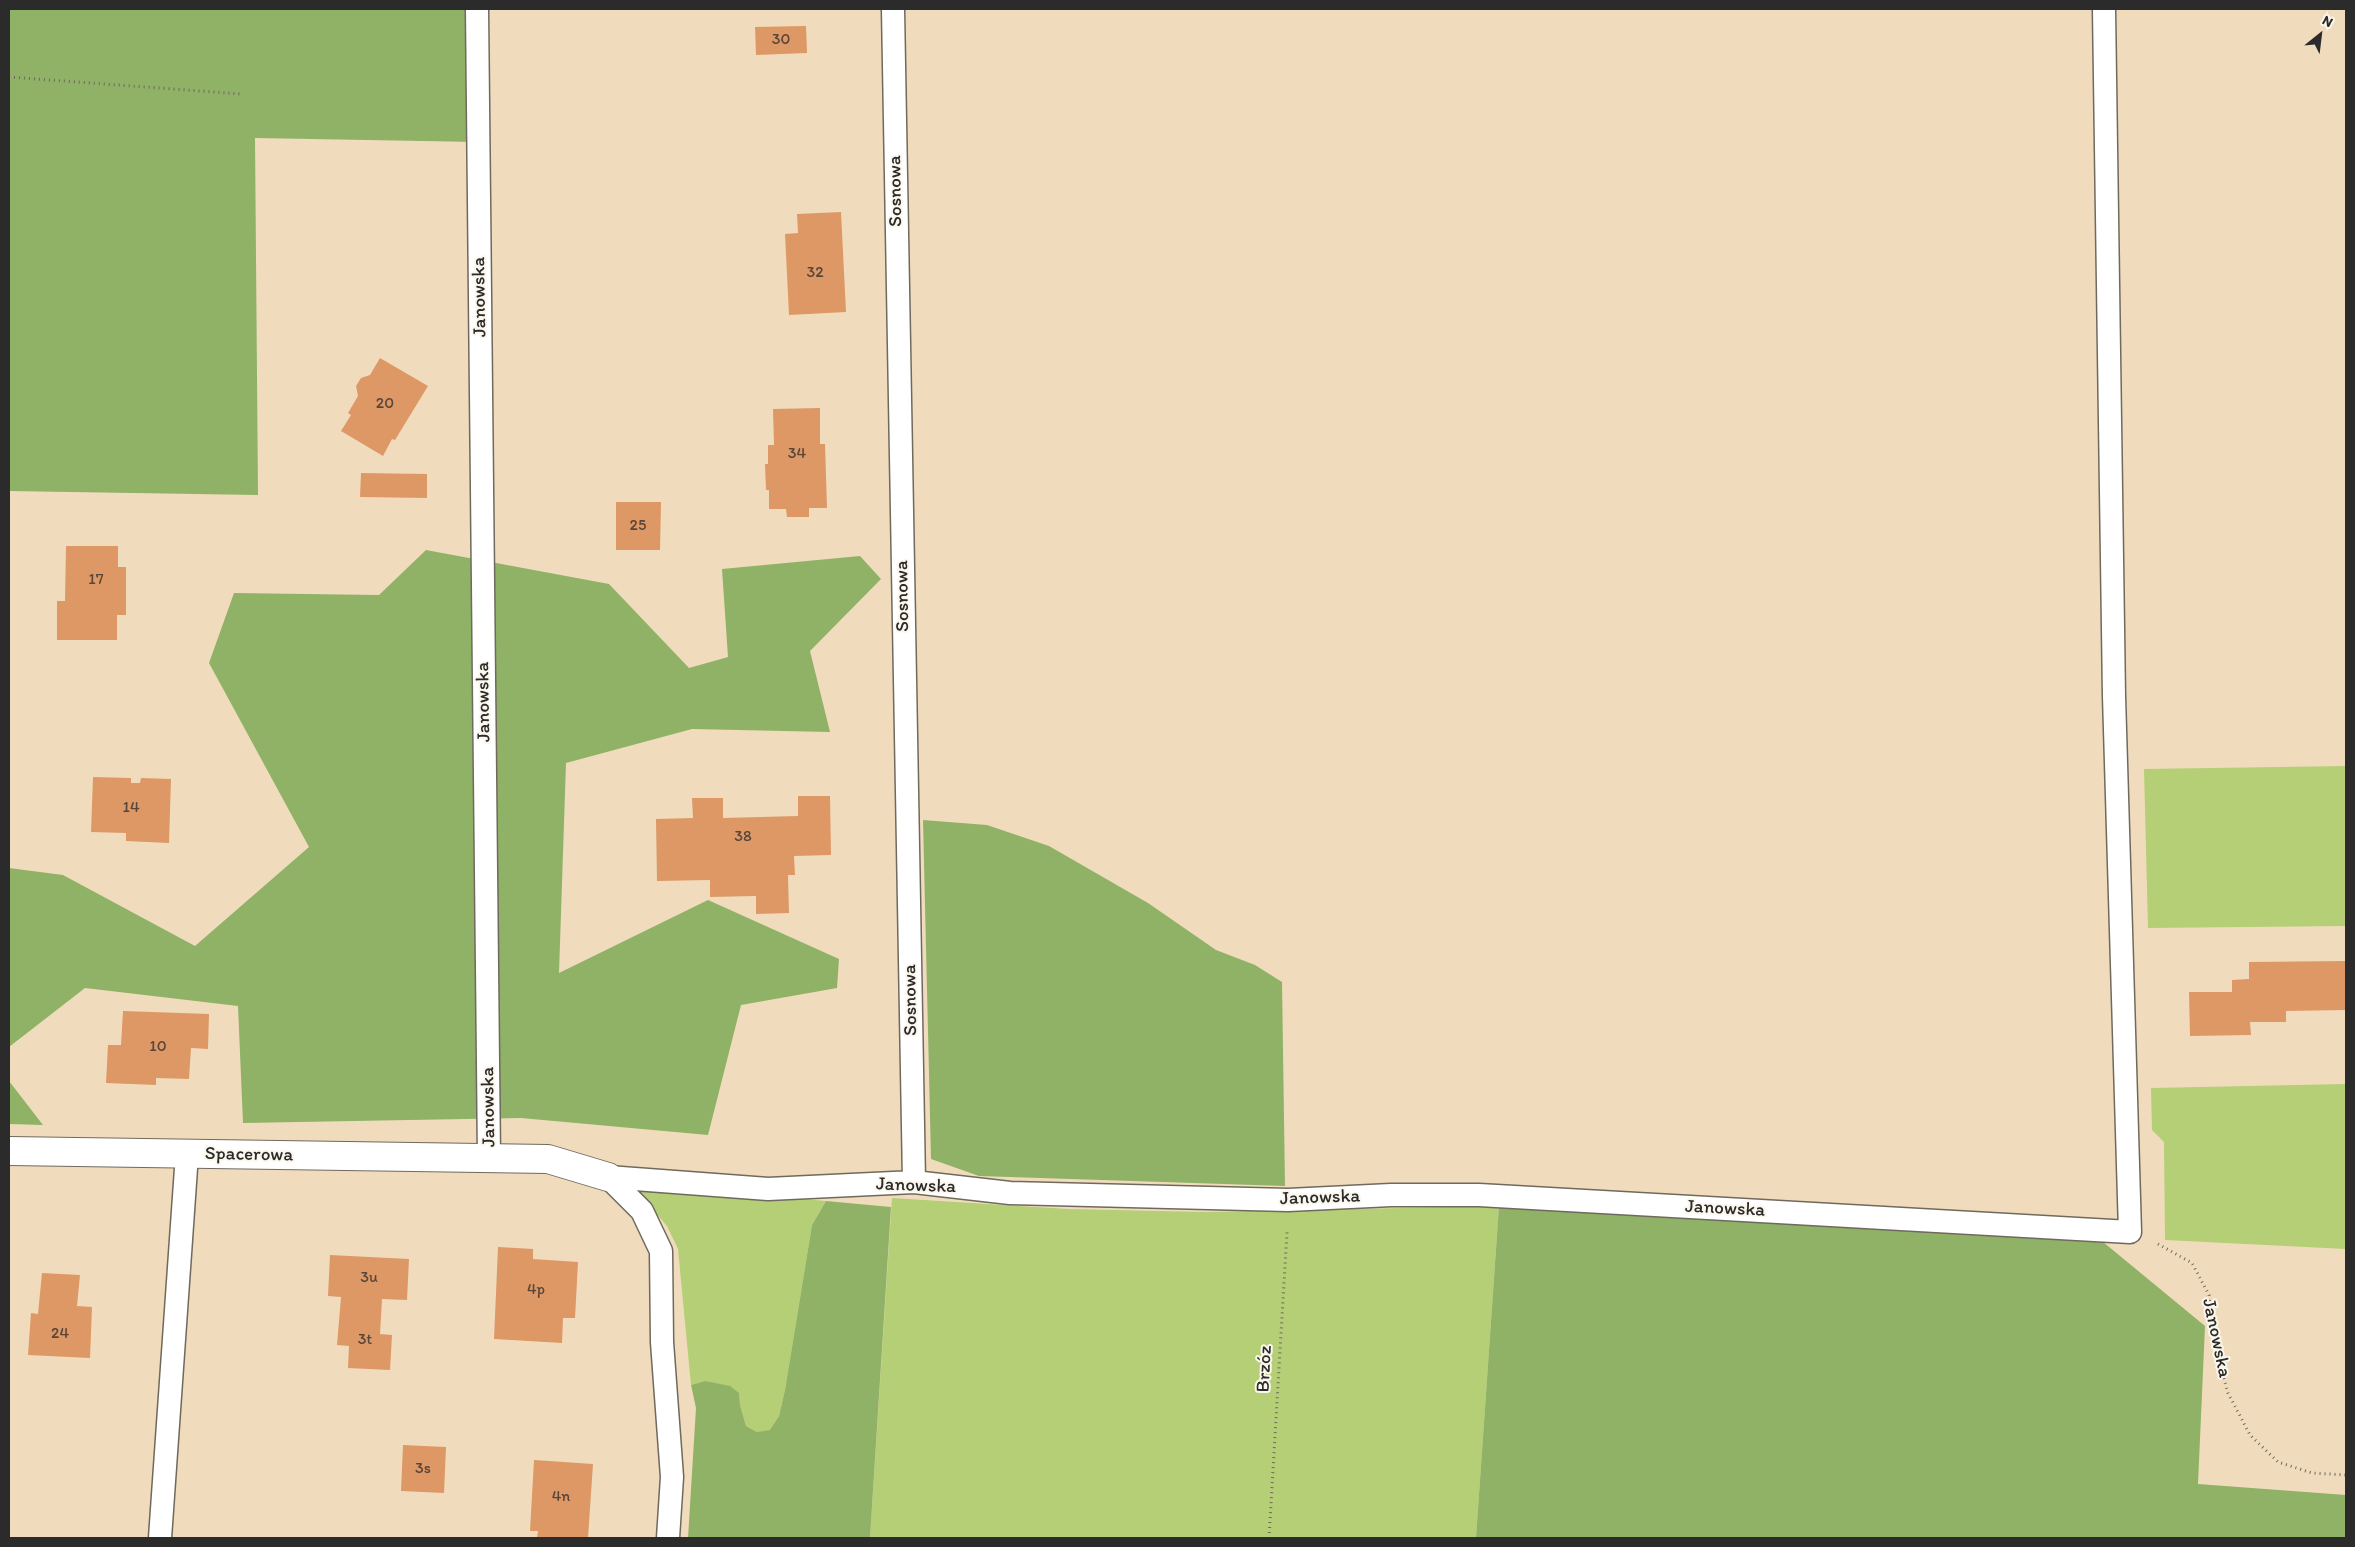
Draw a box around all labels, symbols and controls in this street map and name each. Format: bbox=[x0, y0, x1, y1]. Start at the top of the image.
north arrow bbox=[2295, 10, 2345, 60]
text: N bbox=[2319, 12, 2336, 31]
house number: 30 bbox=[772, 30, 790, 50]
street label: Sosnowa bbox=[884, 155, 908, 227]
street label: Janowska bbox=[468, 257, 492, 337]
house number: 32 bbox=[806, 263, 824, 283]
house number: 20 bbox=[376, 394, 394, 414]
house number: 34 bbox=[788, 444, 806, 464]
house number: 25 bbox=[630, 516, 646, 536]
street label: Sosnowa bbox=[891, 560, 915, 632]
house number: 17 bbox=[88, 570, 104, 590]
street label: Janowska bbox=[472, 662, 496, 742]
house number: 14 bbox=[122, 798, 140, 818]
house number: 38 bbox=[734, 827, 752, 847]
street label: Sosnowa bbox=[899, 964, 923, 1036]
house number: 10 bbox=[149, 1037, 167, 1057]
street label: Janowska bbox=[477, 1067, 501, 1147]
street label: Spacerowa bbox=[205, 1143, 293, 1167]
street label: Janowska bbox=[875, 1173, 957, 1199]
street label: Janowska bbox=[1279, 1185, 1361, 1211]
street label: Janowska bbox=[1684, 1196, 1766, 1222]
house number: 3u bbox=[360, 1268, 378, 1288]
house number: 4p bbox=[527, 1280, 545, 1300]
street label: Janowska bbox=[2196, 1296, 2236, 1380]
house number: 24 bbox=[51, 1324, 69, 1344]
house number: 3t bbox=[358, 1330, 372, 1350]
street label: Brzóz bbox=[1252, 1345, 1278, 1393]
house number: 3s bbox=[415, 1459, 431, 1479]
house number: 4n bbox=[552, 1487, 570, 1507]

